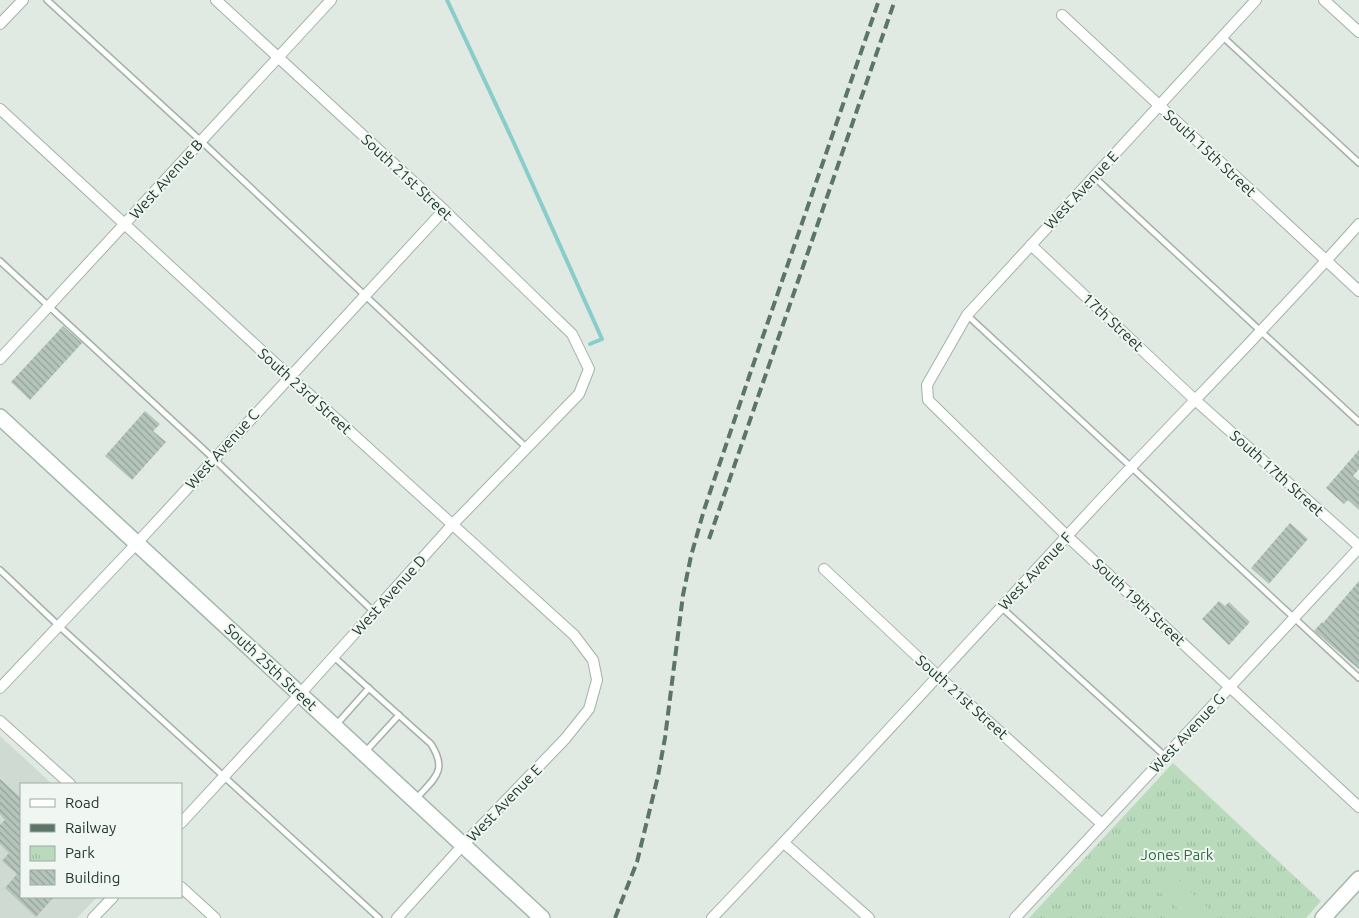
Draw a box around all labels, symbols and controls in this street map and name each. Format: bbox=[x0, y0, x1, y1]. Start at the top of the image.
street label: South 15th Street bbox=[1160, 106, 1260, 200]
street label: South 21st Street bbox=[358, 131, 456, 223]
street label: West Avenue B bbox=[126, 136, 206, 222]
street label: West Avenue E bbox=[1041, 148, 1121, 232]
street label: 17th Street bbox=[1079, 290, 1147, 354]
street label: South 23rd Street bbox=[255, 345, 355, 437]
street label: West Avenue C bbox=[182, 406, 262, 492]
street label: South 17th Street bbox=[1227, 427, 1327, 519]
street label: West Avenue F bbox=[995, 529, 1075, 613]
street label: West Avenue D bbox=[348, 551, 430, 639]
street label: South 19th Street bbox=[1089, 555, 1189, 649]
street label: South 25th Street bbox=[221, 620, 321, 714]
street label: South 21st Street bbox=[913, 651, 1012, 743]
street label: West Avenue G bbox=[1146, 690, 1228, 776]
street label: West Avenue E bbox=[463, 761, 545, 845]
legend bbox=[20, 783, 182, 898]
text: Road bbox=[65, 794, 100, 811]
text: Railway bbox=[65, 819, 116, 836]
text: Park bbox=[65, 844, 95, 861]
park label: Jones Park bbox=[1141, 846, 1214, 863]
text: Building bbox=[65, 869, 120, 886]

